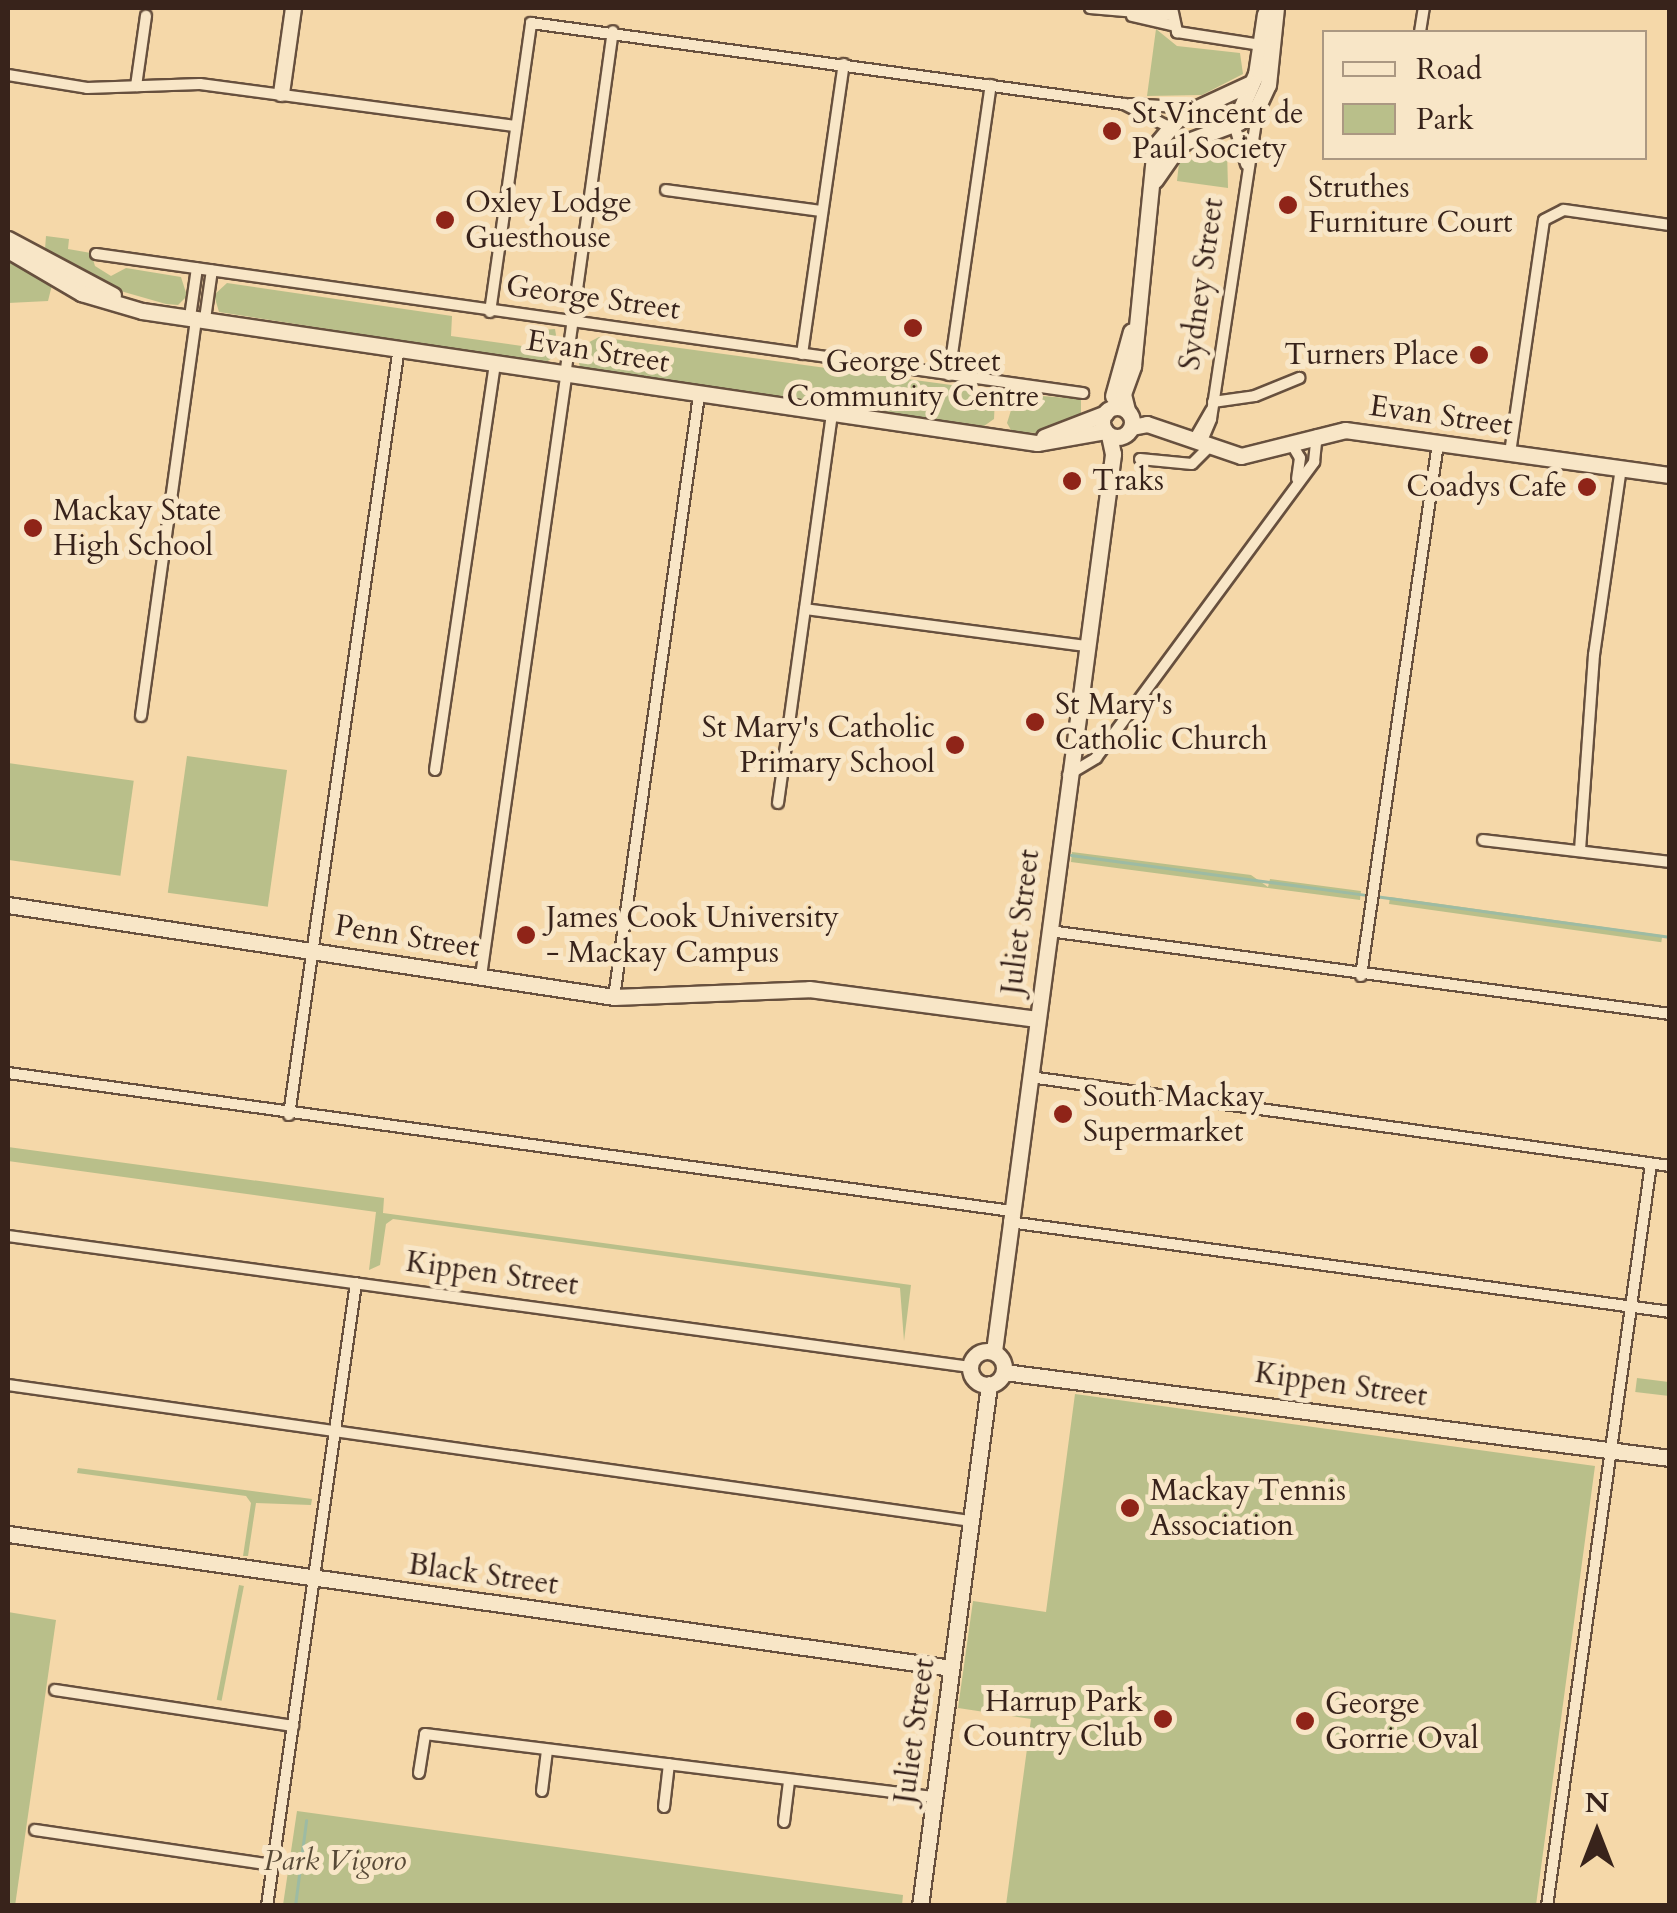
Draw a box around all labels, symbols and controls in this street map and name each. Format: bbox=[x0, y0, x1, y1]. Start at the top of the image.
legend bbox=[1322, 30, 1647, 160]
text: Road bbox=[1416, 49, 1482, 90]
place label: St Vincent de Paul Society bbox=[1132, 96, 1304, 166]
text: Park bbox=[1416, 99, 1474, 140]
marker: St Vincent de Paul Society bbox=[1101, 120, 1123, 142]
place label: Struthes Furniture Court bbox=[1308, 170, 1513, 240]
place label: Oxley Lodge Guesthouse bbox=[465, 185, 632, 256]
marker: Struthes Furniture Court bbox=[1277, 194, 1299, 216]
street label: Sydney Street bbox=[1172, 196, 1232, 372]
marker: Oxley Lodge Guesthouse bbox=[434, 209, 456, 231]
street label: George Street bbox=[504, 268, 682, 328]
marker: George Street Community Centre bbox=[902, 317, 924, 339]
street label: Evan Street bbox=[524, 323, 672, 381]
place label: Turners Place bbox=[1284, 337, 1459, 373]
place label: George Street Community Centre bbox=[787, 344, 1039, 414]
marker: Turners Place bbox=[1468, 344, 1490, 366]
street label: Evan Street bbox=[1367, 388, 1515, 444]
place label: Traks bbox=[1092, 463, 1164, 499]
place label: Coadys Cafe bbox=[1406, 469, 1567, 505]
marker: Traks bbox=[1061, 470, 1083, 492]
marker: Coadys Cafe bbox=[1576, 476, 1598, 498]
place label: Mackay State High School bbox=[53, 493, 221, 564]
marker: Mackay State High School bbox=[22, 517, 44, 539]
place label: St Mary's Catholic Church bbox=[1055, 687, 1268, 758]
place label: St Mary's Catholic Primary School bbox=[702, 710, 935, 780]
marker: St Mary's Catholic Church bbox=[1024, 711, 1046, 733]
marker: St Mary's Catholic Primary School bbox=[944, 734, 966, 756]
street label: Juliet Street bbox=[994, 847, 1048, 997]
place label: James Cook University - Mackay Campus bbox=[546, 900, 839, 970]
street label: Penn Street bbox=[332, 908, 482, 966]
marker: James Cook University - Mackay Campus bbox=[515, 924, 537, 946]
place label: South Mackay Supermarket bbox=[1083, 1079, 1264, 1150]
marker: South Mackay Supermarket bbox=[1052, 1103, 1074, 1125]
street label: Kippen Street bbox=[404, 1244, 580, 1304]
street label: Kippen Street bbox=[1253, 1355, 1429, 1415]
place label: Mackay Tennis Association bbox=[1150, 1473, 1346, 1544]
marker: Mackay Tennis Association bbox=[1119, 1497, 1141, 1519]
street label: Black Street bbox=[406, 1547, 560, 1603]
street label: Juliet Street bbox=[887, 1656, 943, 1806]
place label: Harrup Park Country Club bbox=[963, 1684, 1143, 1754]
place label: George Gorrie Oval bbox=[1325, 1686, 1479, 1756]
marker: Harrup Park Country Club bbox=[1152, 1708, 1174, 1730]
marker: George Gorrie Oval bbox=[1294, 1710, 1316, 1732]
north arrow bbox=[1547, 1783, 1647, 1883]
text: N bbox=[1585, 1784, 1609, 1822]
park label: Park Vigoro bbox=[264, 1843, 406, 1879]

